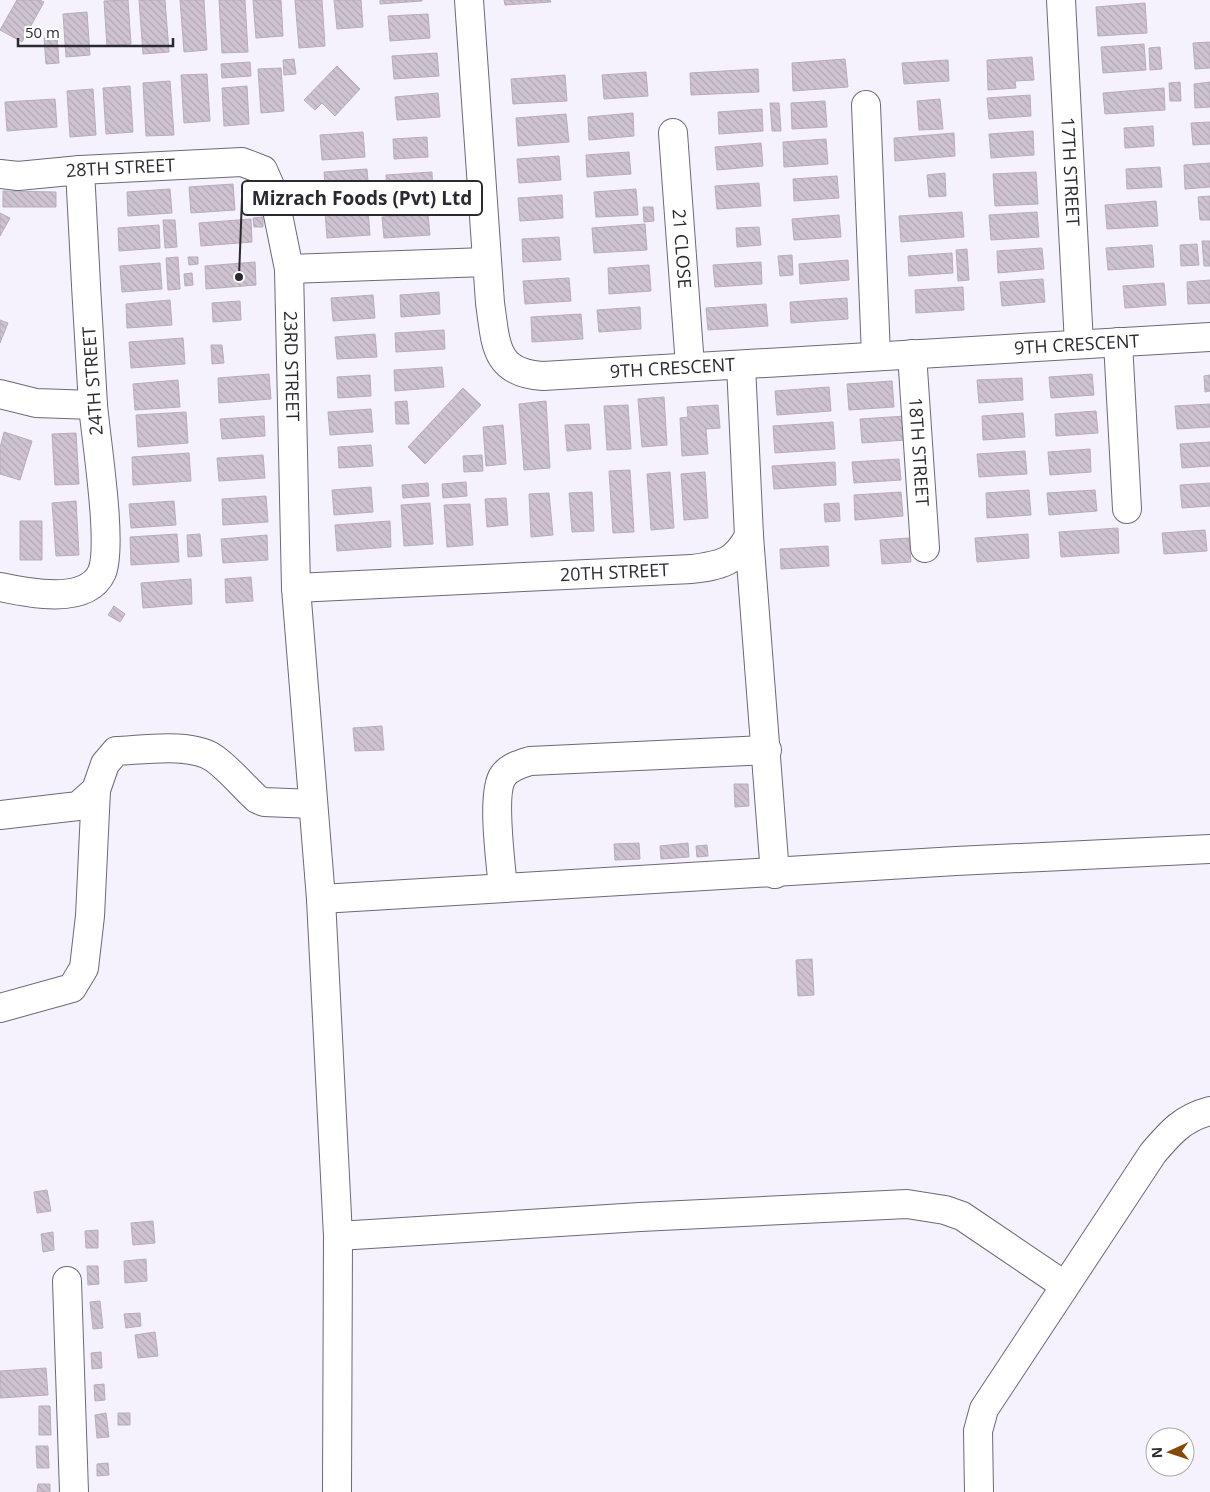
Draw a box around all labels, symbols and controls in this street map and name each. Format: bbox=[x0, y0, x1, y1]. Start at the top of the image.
scale bar bbox=[18, 15, 172, 47]
text: 50 m bbox=[25, 22, 60, 42]
street label: 17TH STREET bbox=[1056, 116, 1086, 227]
street label: 28TH STREET bbox=[65, 152, 176, 182]
callout: Mizrach Foods (Pvt) Ltd bbox=[242, 181, 482, 215]
text: Mizrach Foods (Pvt) Ltd bbox=[252, 185, 472, 211]
street label: 21 CLOSE bbox=[668, 208, 697, 289]
street label: 23RD STREET bbox=[279, 311, 305, 422]
street label: 24TH STREET bbox=[76, 326, 108, 436]
street label: 9TH CRESCENT bbox=[1013, 328, 1140, 359]
street label: 9TH CRESCENT bbox=[609, 352, 736, 383]
street label: 18TH STREET bbox=[904, 396, 935, 507]
street label: 20TH STREET bbox=[559, 557, 670, 586]
north arrow bbox=[1145, 1427, 1195, 1477]
text: N bbox=[1147, 1447, 1166, 1459]

